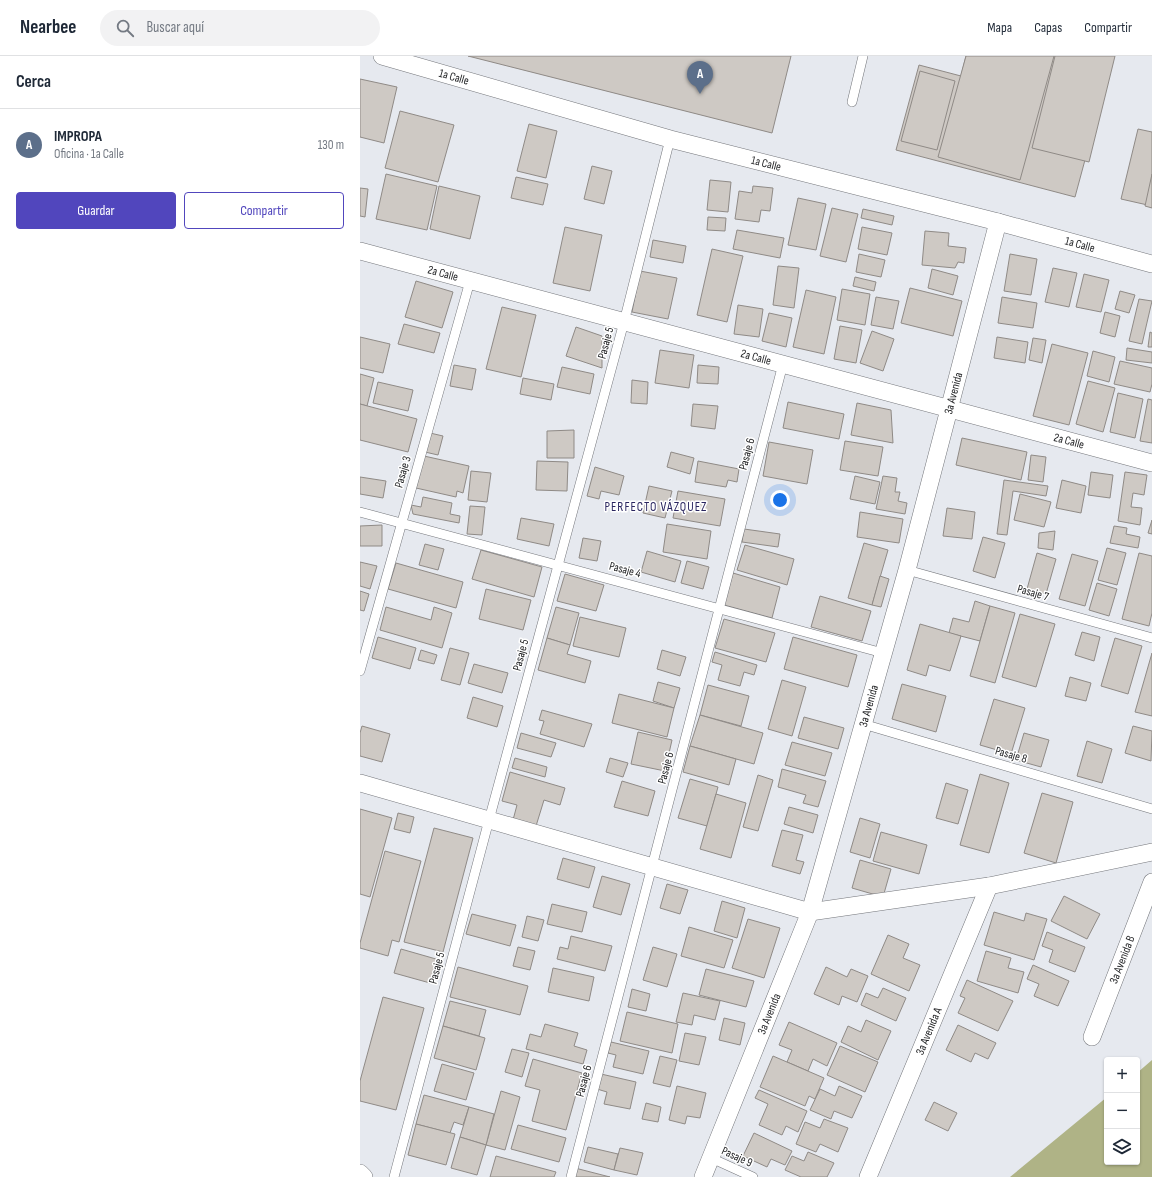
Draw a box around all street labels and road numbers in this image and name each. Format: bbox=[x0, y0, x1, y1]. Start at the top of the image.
street label: 1a Calle bbox=[437, 65, 471, 88]
street label: 1a Calle bbox=[750, 152, 783, 174]
street label: 1a Calle bbox=[1063, 233, 1097, 256]
street label: 2a Calle bbox=[426, 262, 460, 285]
street label: Pasaje 5 bbox=[595, 325, 617, 360]
street label: 2a Calle bbox=[739, 346, 773, 368]
street label: 3a Avenida bbox=[941, 370, 966, 416]
street label: 2a Calle bbox=[1052, 430, 1086, 452]
street label: Pasaje 6 bbox=[736, 436, 758, 472]
street label: Pasaje 3 bbox=[391, 454, 415, 490]
street label: Pasaje 4 bbox=[607, 559, 643, 581]
street label: Pasaje 7 bbox=[1016, 581, 1051, 605]
street label: Pasaje 5 bbox=[510, 637, 532, 672]
street label: 3a Avenida bbox=[855, 683, 882, 729]
street label: Pasaje 8 bbox=[993, 743, 1029, 767]
street label: Pasaje 6 bbox=[655, 750, 677, 786]
street label: 3a Avenida B bbox=[1106, 933, 1138, 986]
street label: Pasaje 5 bbox=[426, 950, 448, 985]
street label: 3a Avenida bbox=[754, 991, 784, 1037]
street label: 3a Avenida A bbox=[912, 1004, 946, 1057]
street label: Pasaje 6 bbox=[573, 1063, 595, 1099]
street label: Pasaje 9 bbox=[719, 1144, 755, 1170]

